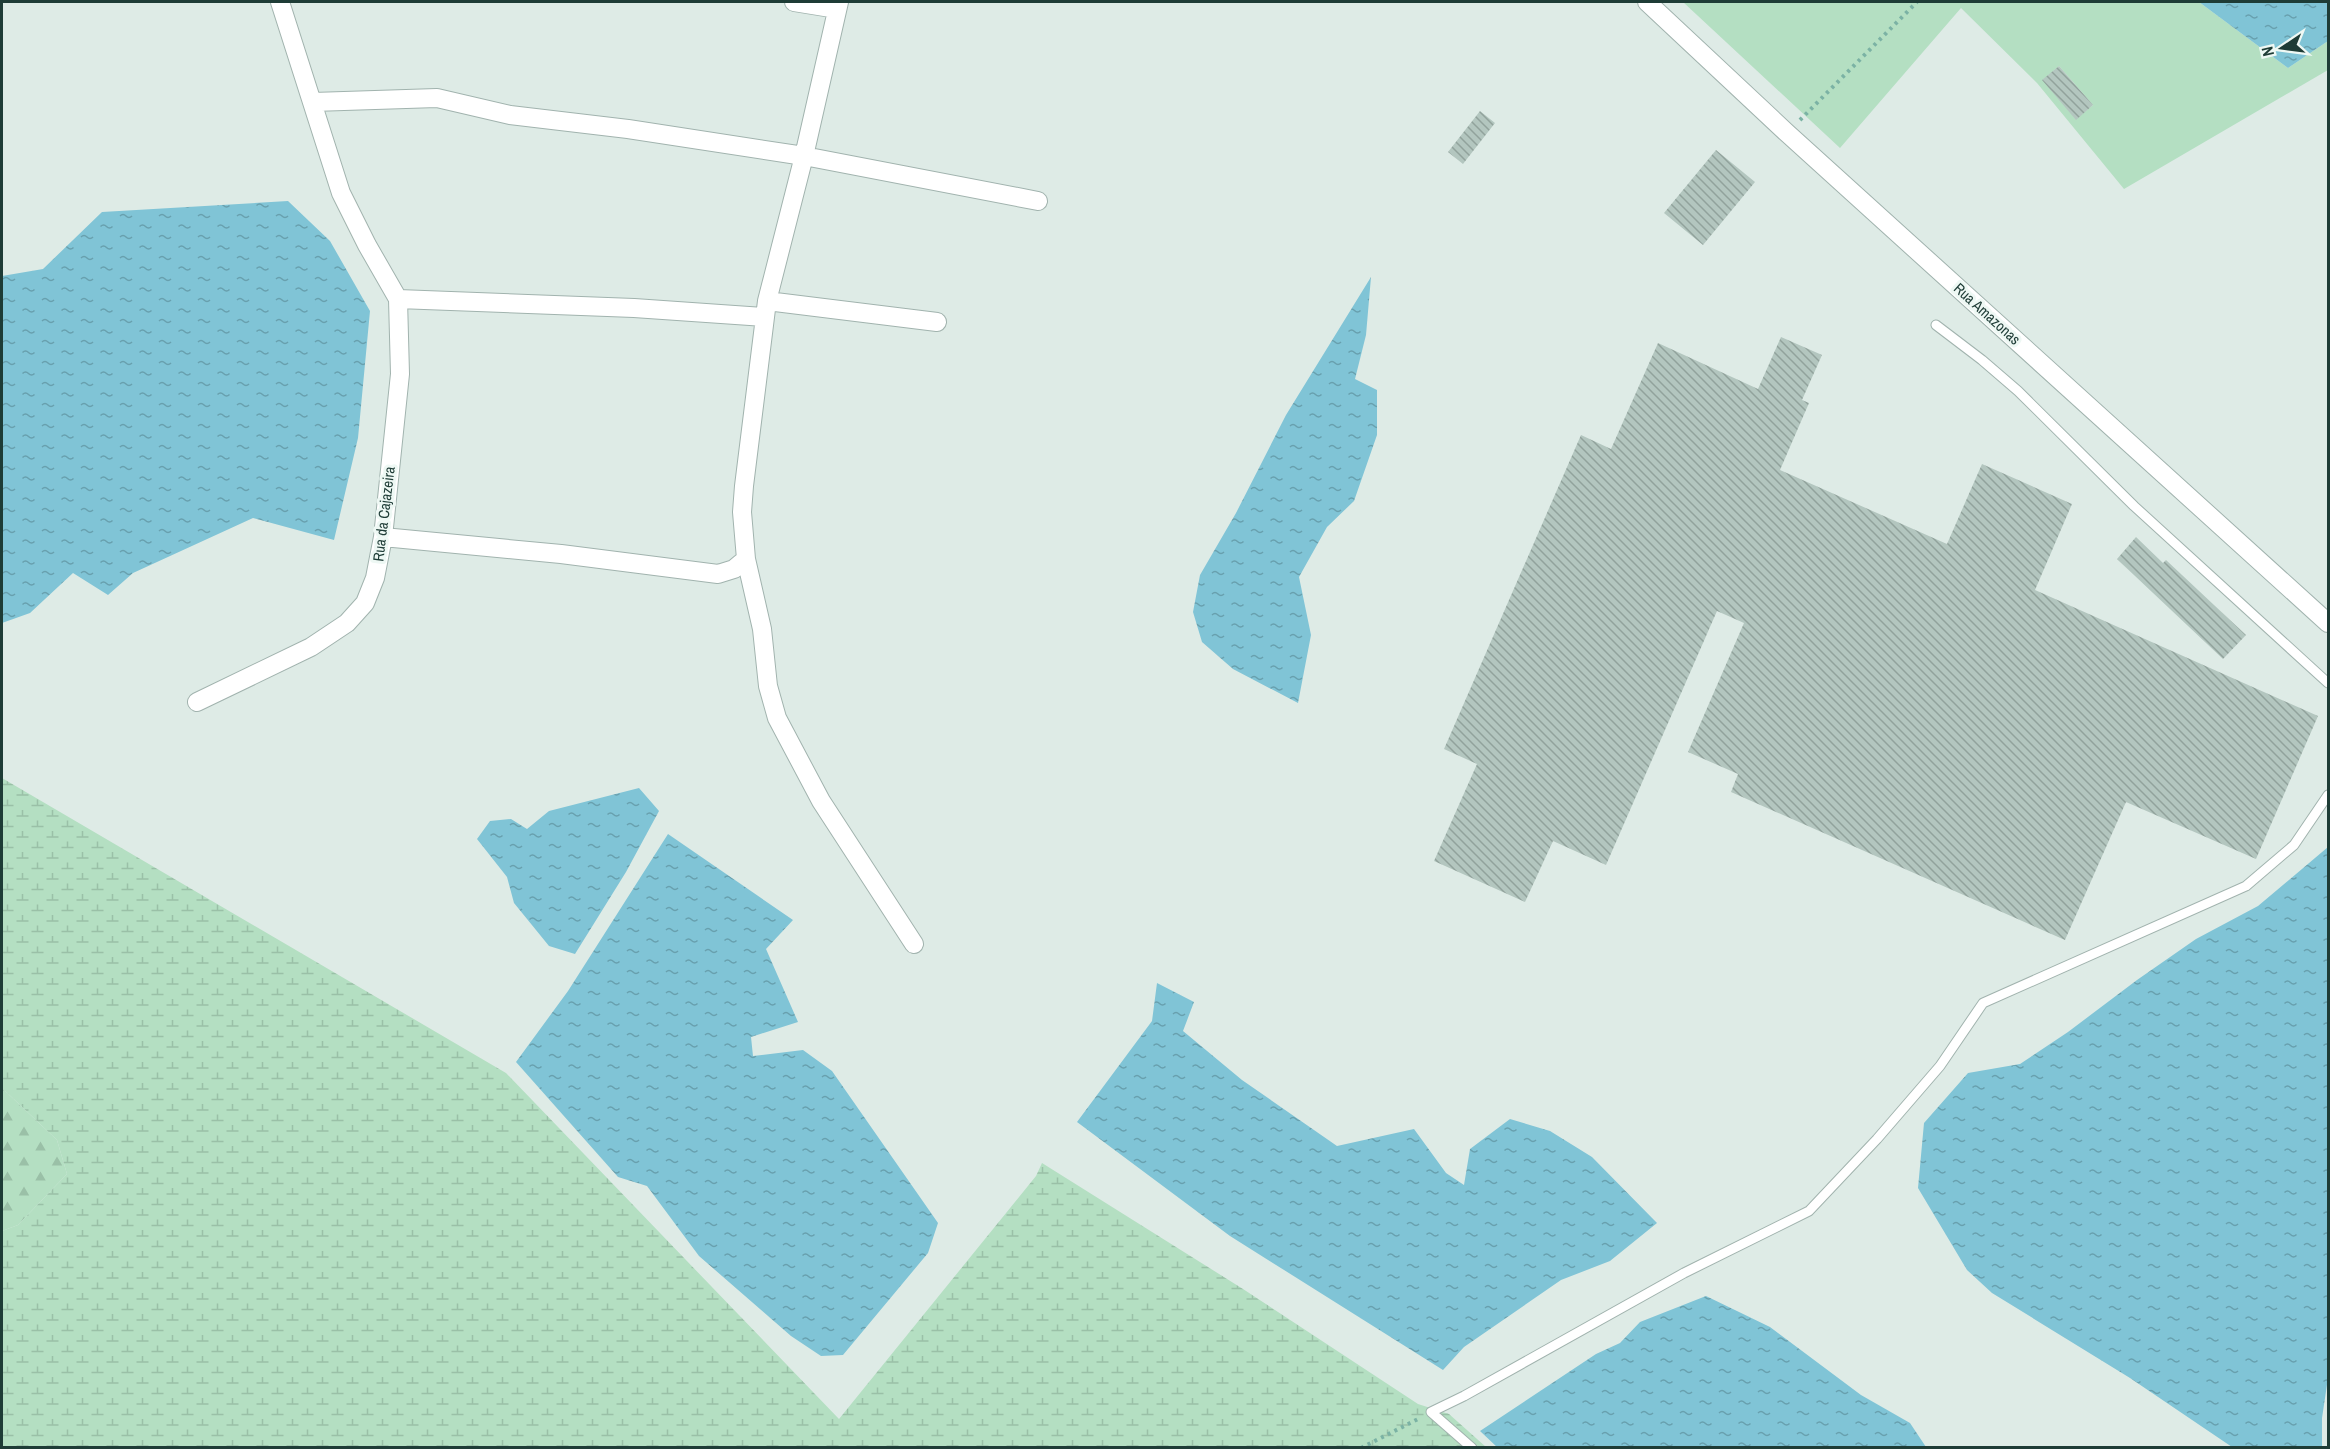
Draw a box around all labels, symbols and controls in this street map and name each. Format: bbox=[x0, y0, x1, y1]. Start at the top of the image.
north arrow bbox=[2252, 18, 2312, 78]
text: N bbox=[2256, 44, 2279, 58]
street label: Rua Amazonas bbox=[1949, 278, 2025, 349]
street label: Rua da Cajazeira bbox=[367, 465, 400, 563]

